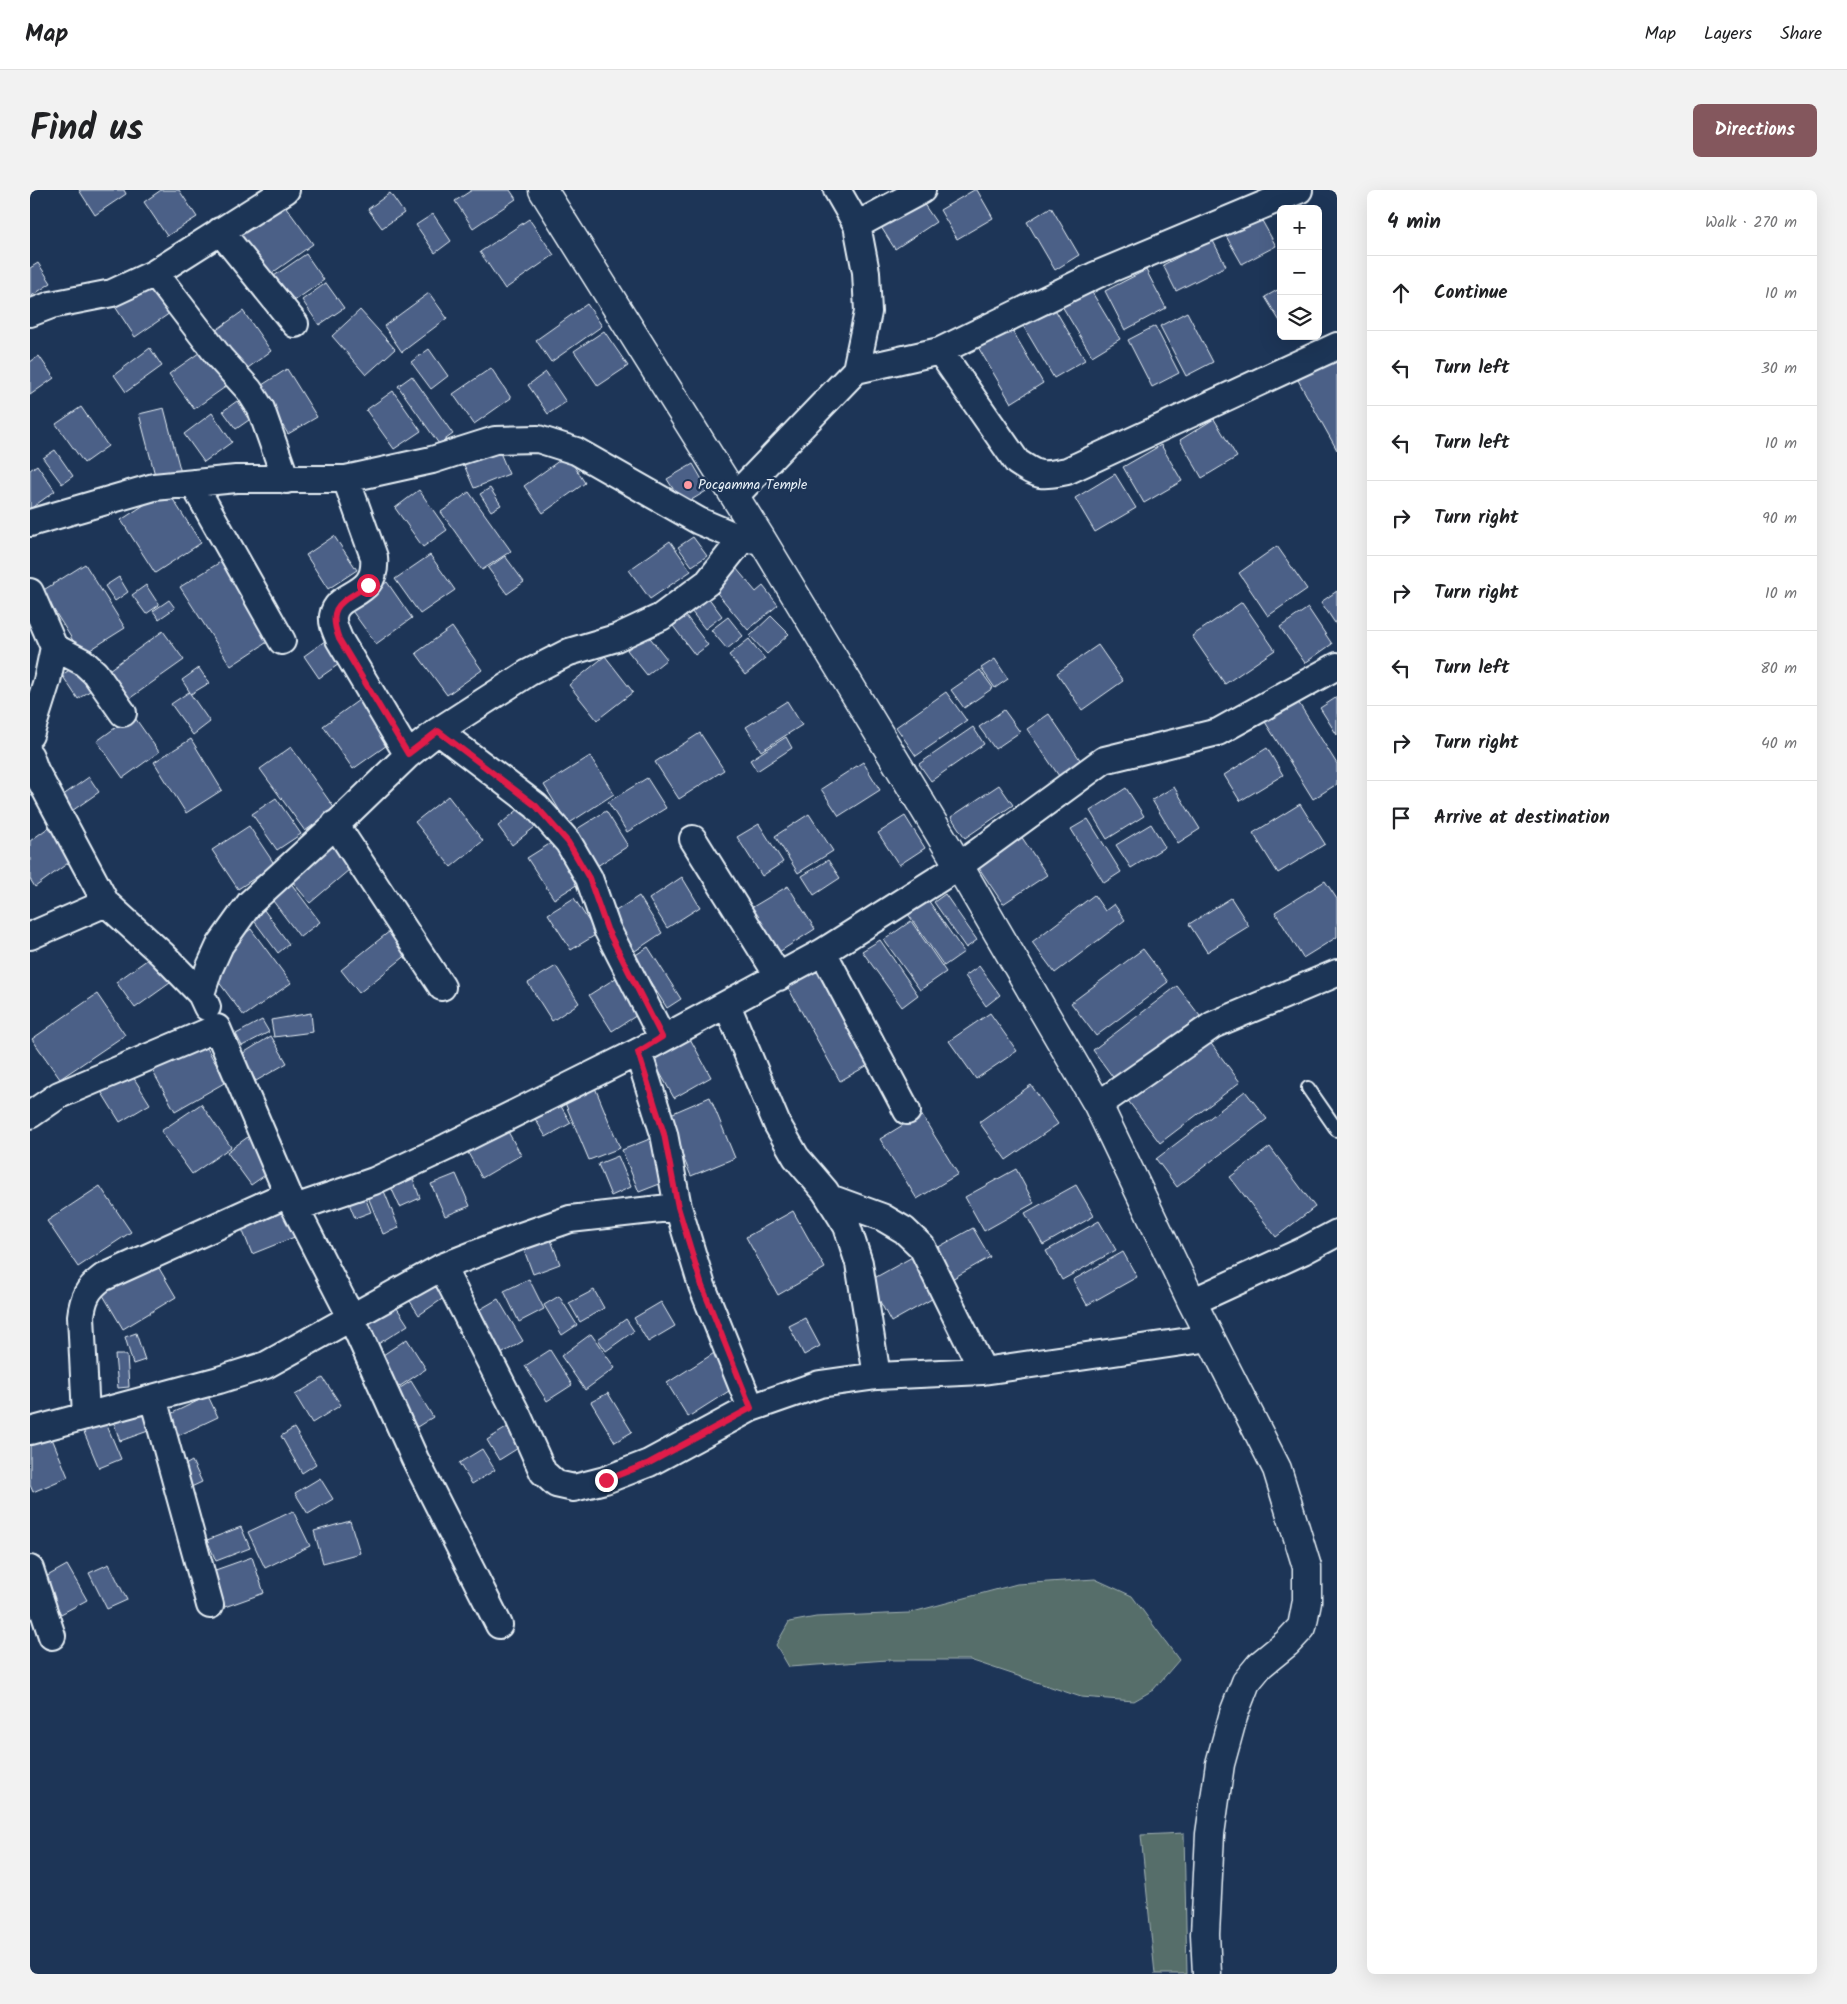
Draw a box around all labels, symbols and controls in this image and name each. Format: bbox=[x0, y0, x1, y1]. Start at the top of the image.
text: Map bbox=[25, 15, 68, 54]
text: Map bbox=[1645, 20, 1676, 49]
text: Layers bbox=[1704, 20, 1752, 49]
text: Share bbox=[1780, 20, 1822, 49]
text: Find us bbox=[30, 102, 143, 158]
button: Directions bbox=[1693, 104, 1817, 157]
map controls bbox=[1277, 205, 1322, 340]
button: + bbox=[1277, 205, 1322, 250]
text: 4 min bbox=[1387, 206, 1441, 239]
text: Walk · 270 m bbox=[1705, 210, 1797, 235]
button: − bbox=[1277, 250, 1322, 295]
text: Continue bbox=[1434, 278, 1507, 308]
icon: ahead bbox=[1387, 279, 1415, 307]
text: 10 m bbox=[1765, 281, 1797, 306]
button: layers bbox=[1277, 295, 1322, 340]
text: Turn left bbox=[1434, 353, 1509, 383]
icon: left bbox=[1387, 354, 1415, 382]
text: 30 m bbox=[1761, 356, 1797, 381]
text: Turn left bbox=[1434, 428, 1509, 458]
icon: left bbox=[1387, 429, 1415, 457]
text: 10 m bbox=[1765, 431, 1797, 456]
place label: Pocgamma Temple bbox=[698, 474, 808, 496]
marker: Pocgamma Temple bbox=[682, 479, 694, 491]
text: Turn right bbox=[1434, 503, 1519, 533]
icon: right bbox=[1387, 504, 1415, 532]
text: 90 m bbox=[1762, 506, 1797, 531]
route start bbox=[357, 574, 380, 597]
text: Turn right bbox=[1434, 578, 1519, 608]
icon: right bbox=[1387, 579, 1415, 607]
text: 10 m bbox=[1765, 581, 1797, 606]
text: Turn left bbox=[1434, 653, 1509, 683]
icon: left bbox=[1387, 654, 1415, 682]
text: 80 m bbox=[1760, 656, 1797, 681]
text: Turn right bbox=[1434, 728, 1519, 758]
icon: right bbox=[1387, 729, 1415, 757]
text: 40 m bbox=[1761, 731, 1797, 756]
text: Arrive at destination bbox=[1434, 803, 1610, 833]
icon: arrive bbox=[1387, 804, 1415, 832]
route end bbox=[595, 1469, 618, 1492]

